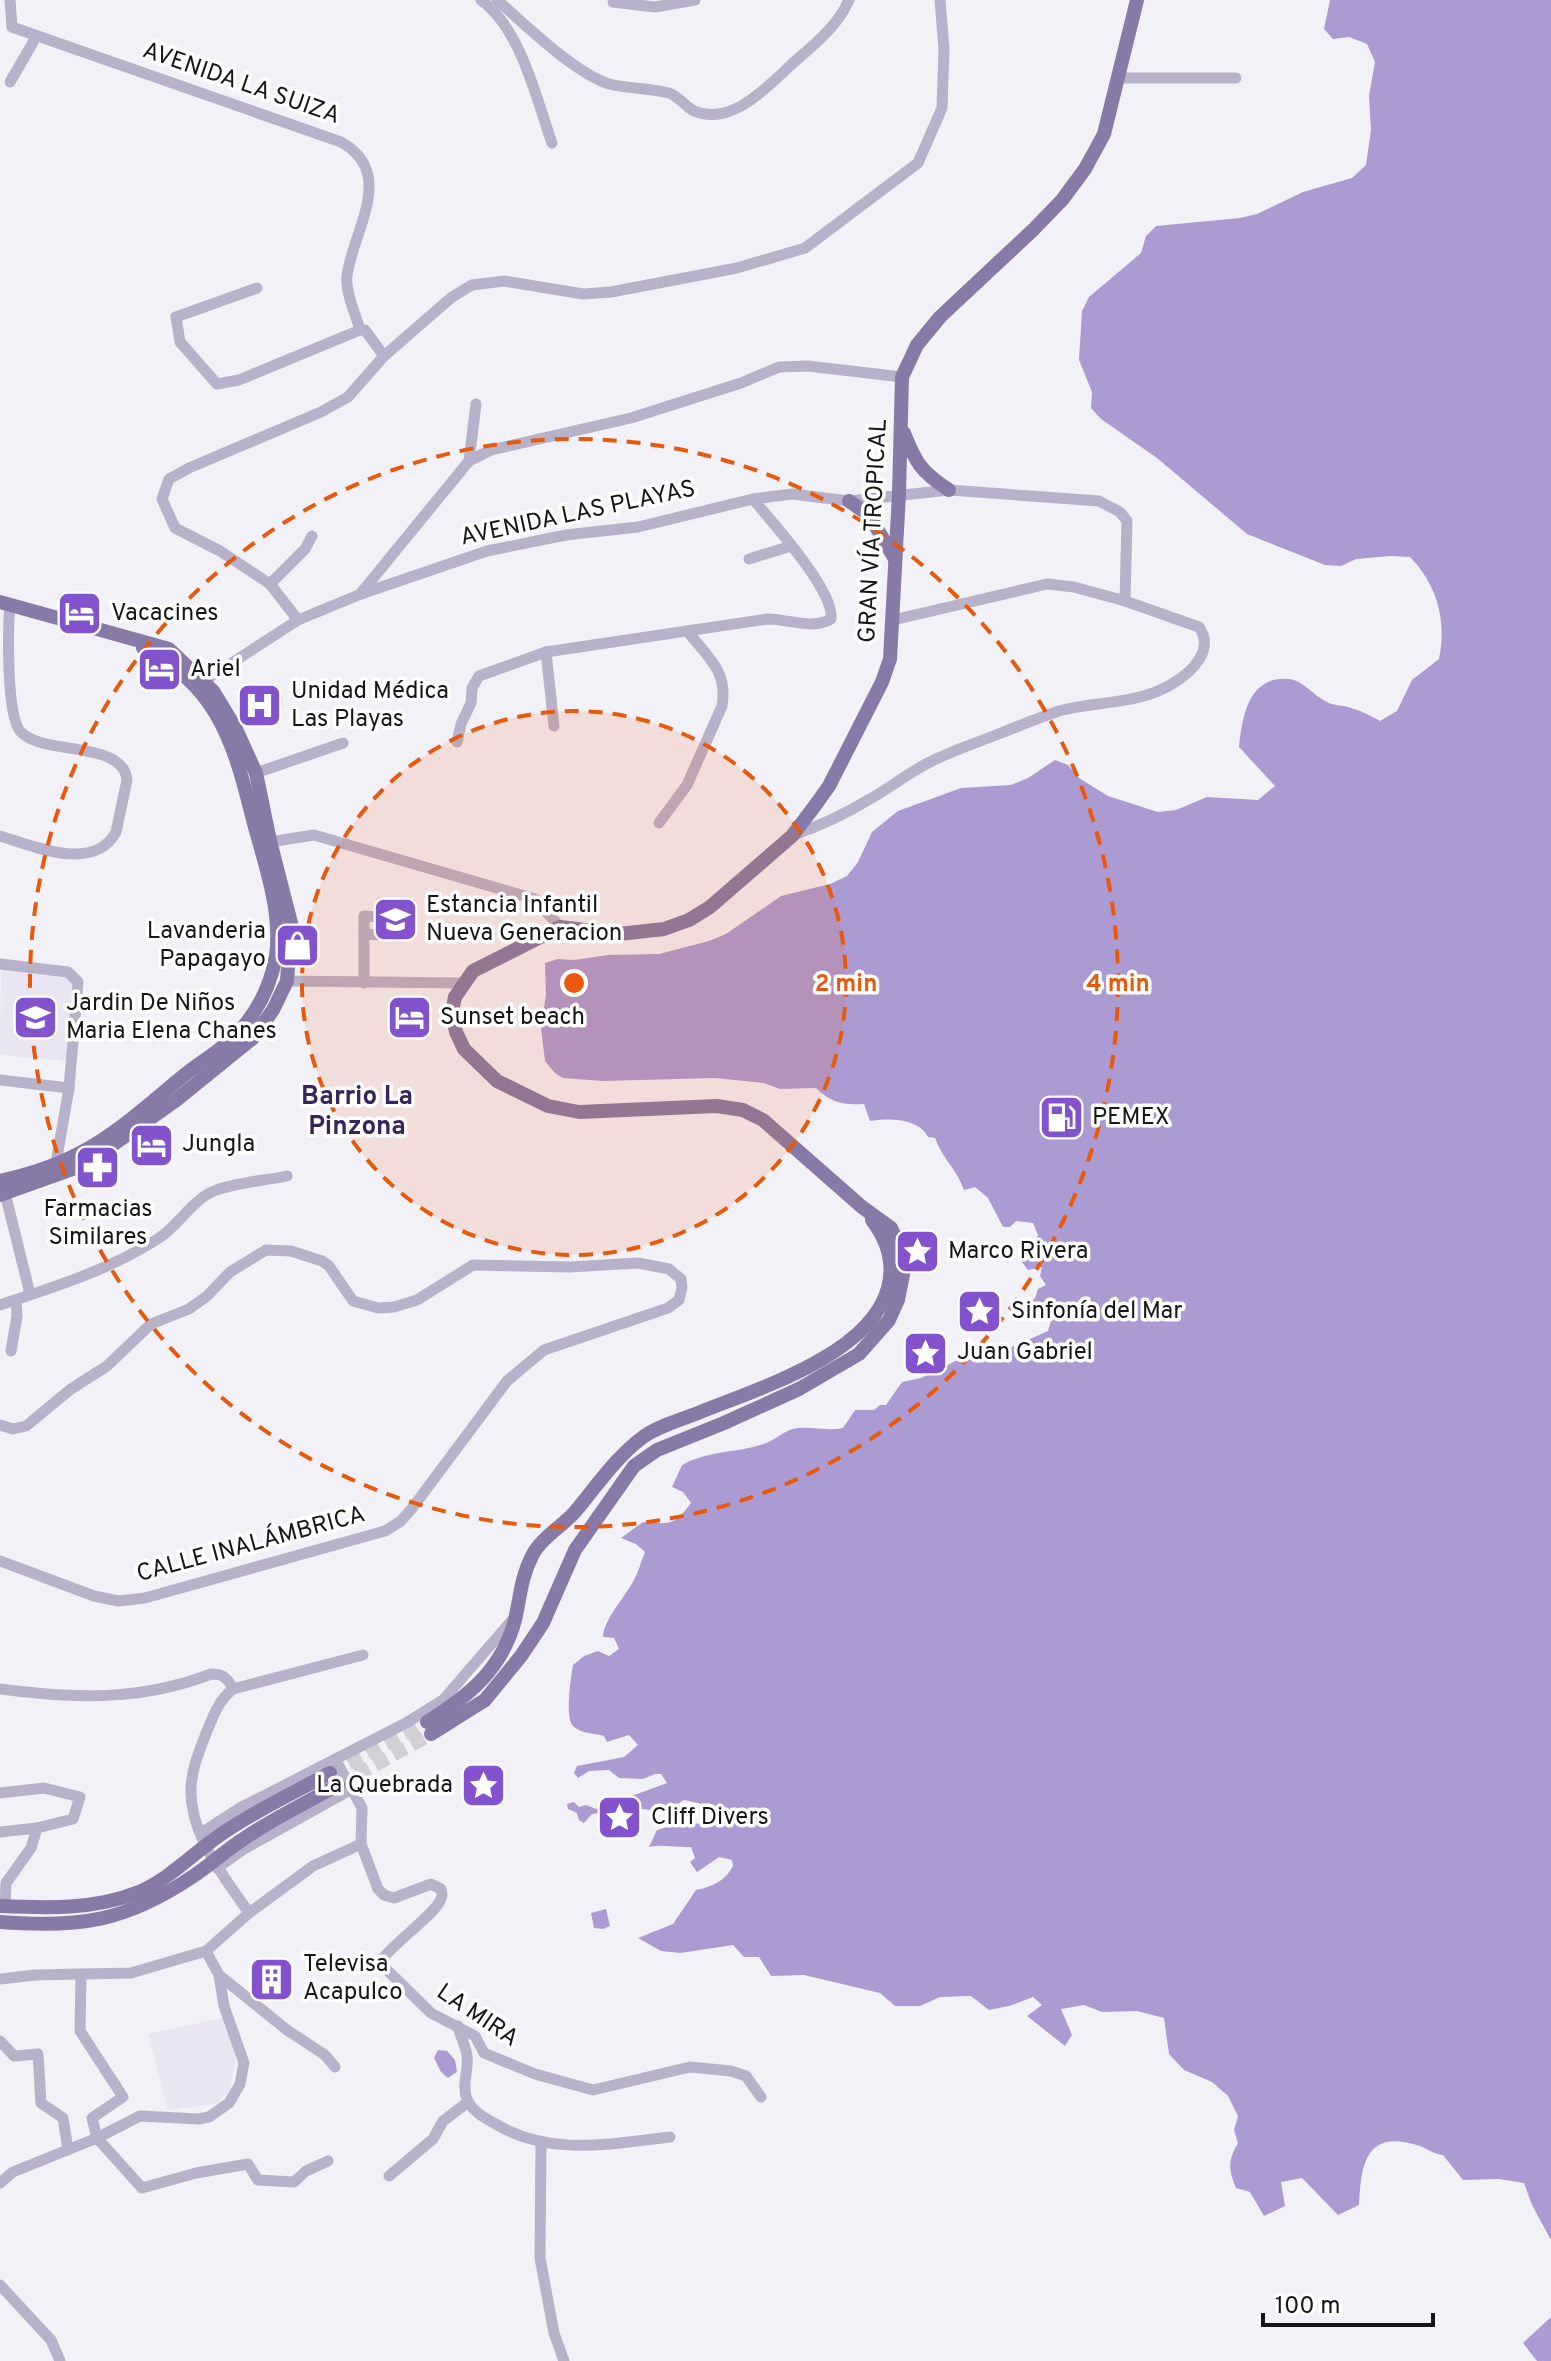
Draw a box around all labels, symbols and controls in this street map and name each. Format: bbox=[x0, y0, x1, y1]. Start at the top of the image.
street label: AVENIDA LA SUIZA bbox=[138, 36, 344, 132]
street label: GRAN VÍA TROPICAL bbox=[851, 418, 895, 644]
street label: AVENIDA LAS PLAYAS bbox=[458, 474, 698, 554]
hotel icon: Vacacines bbox=[56, 590, 104, 638]
place label: Vacacines bbox=[111, 599, 219, 629]
hotel icon: Ariel bbox=[135, 646, 183, 694]
place label: Ariel bbox=[190, 655, 241, 685]
place label: Unidad Médica Las Playas bbox=[291, 677, 449, 735]
hospital icon: Unidad Médica Las Playas bbox=[236, 682, 284, 730]
place label: Estancia Infantil Nueva Generacion bbox=[426, 891, 622, 949]
school or university icon: Estancia Infantil Nueva Generacion bbox=[371, 896, 419, 944]
place label: Lavanderia Papagayo bbox=[147, 917, 266, 975]
shop icon: Lavanderia Papagayo bbox=[273, 922, 321, 970]
centre of rings bbox=[560, 969, 588, 997]
text: 2 min bbox=[815, 970, 877, 1000]
text: 4 min bbox=[1086, 970, 1150, 1000]
place label: Jardin De Niños Maria Elena Chanes bbox=[66, 989, 277, 1047]
school or university icon: Jardin De Niños Maria Elena Chanes bbox=[11, 994, 59, 1042]
hotel icon: Sunset beach bbox=[385, 994, 433, 1042]
place label: Sunset beach bbox=[440, 1003, 585, 1033]
district label: Barrio La Pinzona bbox=[301, 1081, 413, 1144]
fuel station icon: PEMEX bbox=[1037, 1094, 1085, 1142]
place label: PEMEX bbox=[1092, 1103, 1170, 1133]
hotel icon: Jungla bbox=[127, 1121, 175, 1169]
place label: Jungla bbox=[182, 1130, 255, 1160]
pharmacy icon: Farmacias Similares bbox=[74, 1144, 122, 1192]
place label: Farmacias Similares bbox=[43, 1195, 153, 1253]
place icon: Marco Rivera bbox=[893, 1228, 941, 1276]
place label: Marco Rivera bbox=[948, 1237, 1088, 1267]
place icon: Sinfonía del Mar bbox=[956, 1288, 1004, 1336]
place label: Sinfonía del Mar bbox=[1011, 1297, 1183, 1327]
place icon: Juan Gabriel bbox=[902, 1329, 950, 1377]
place label: Juan Gabriel bbox=[957, 1338, 1093, 1368]
street label: CALLE INALÁMBRICA bbox=[133, 1498, 369, 1590]
place icon: La Quebrada bbox=[460, 1762, 508, 1810]
place label: La Quebrada bbox=[316, 1771, 453, 1801]
place icon: Cliff Divers bbox=[596, 1794, 644, 1842]
place label: Cliff Divers bbox=[651, 1803, 769, 1833]
place label: Televisa Acapulco bbox=[303, 1950, 403, 2008]
building icon: Televisa Acapulco bbox=[248, 1955, 296, 2003]
street label: LA MIRA bbox=[430, 1978, 524, 2054]
scale bar bbox=[1263, 2277, 1433, 2327]
text: 100 m bbox=[1275, 2292, 1341, 2322]

